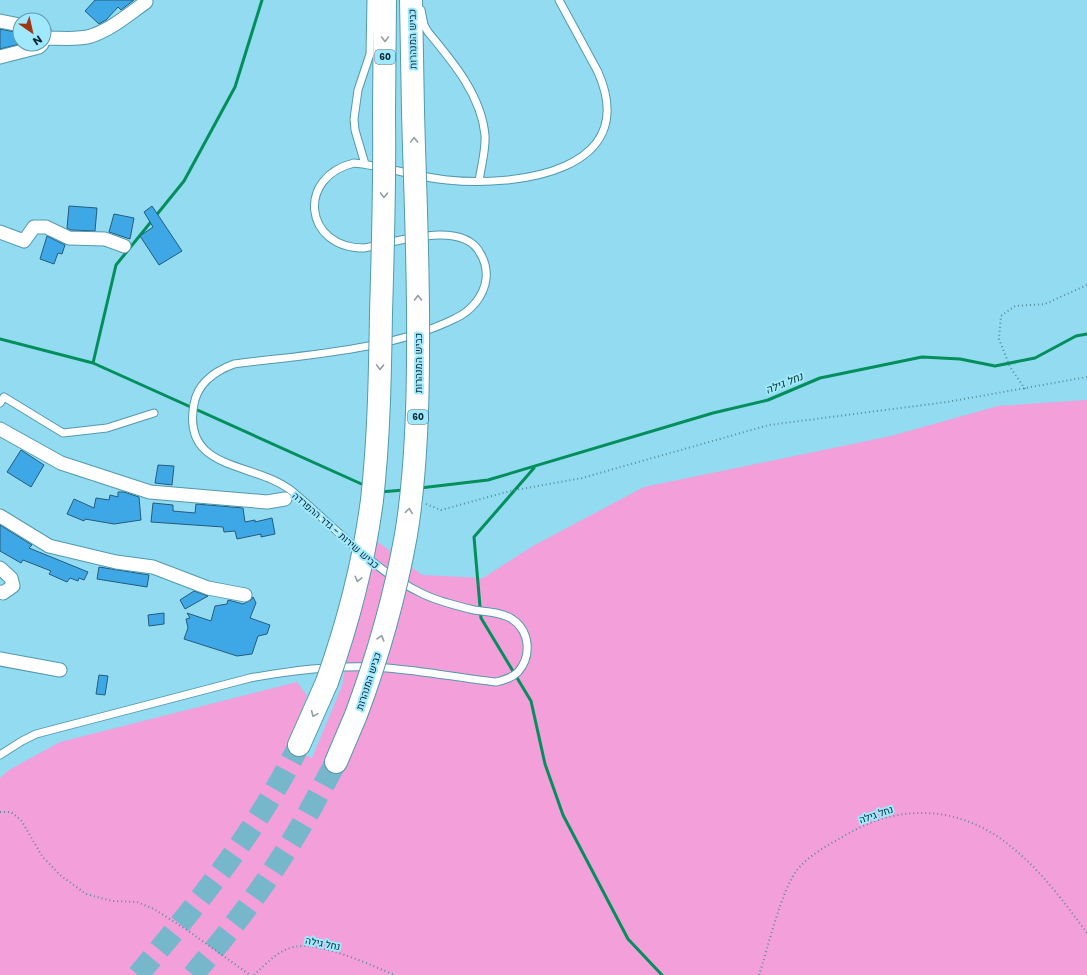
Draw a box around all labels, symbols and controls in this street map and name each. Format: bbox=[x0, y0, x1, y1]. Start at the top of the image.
street label: כביש המנהרות bbox=[404, 9, 421, 69]
north arrow bbox=[12, 12, 52, 52]
text: N bbox=[30, 31, 45, 49]
one-way arrow bbox=[381, 36, 389, 42]
road number: 60 bbox=[375, 50, 395, 64]
one-way arrow bbox=[410, 137, 418, 143]
one-way arrow bbox=[380, 192, 388, 198]
one-way arrow bbox=[414, 295, 422, 301]
street label: כביש המנהרות bbox=[411, 333, 426, 393]
one-way arrow bbox=[376, 364, 384, 370]
water label: נחל גילה bbox=[763, 368, 806, 398]
road number: 60 bbox=[408, 410, 428, 424]
street label: כביש שירות - גדר ההפרדה bbox=[289, 488, 382, 572]
one-way arrow bbox=[404, 508, 413, 514]
one-way arrow bbox=[354, 576, 362, 583]
one-way arrow bbox=[377, 635, 385, 641]
street label: כביש המנהרות bbox=[352, 650, 385, 712]
one-way arrow bbox=[310, 710, 318, 717]
street label: נחל גילה bbox=[857, 802, 895, 827]
street label: נחל גילה bbox=[304, 933, 342, 954]

